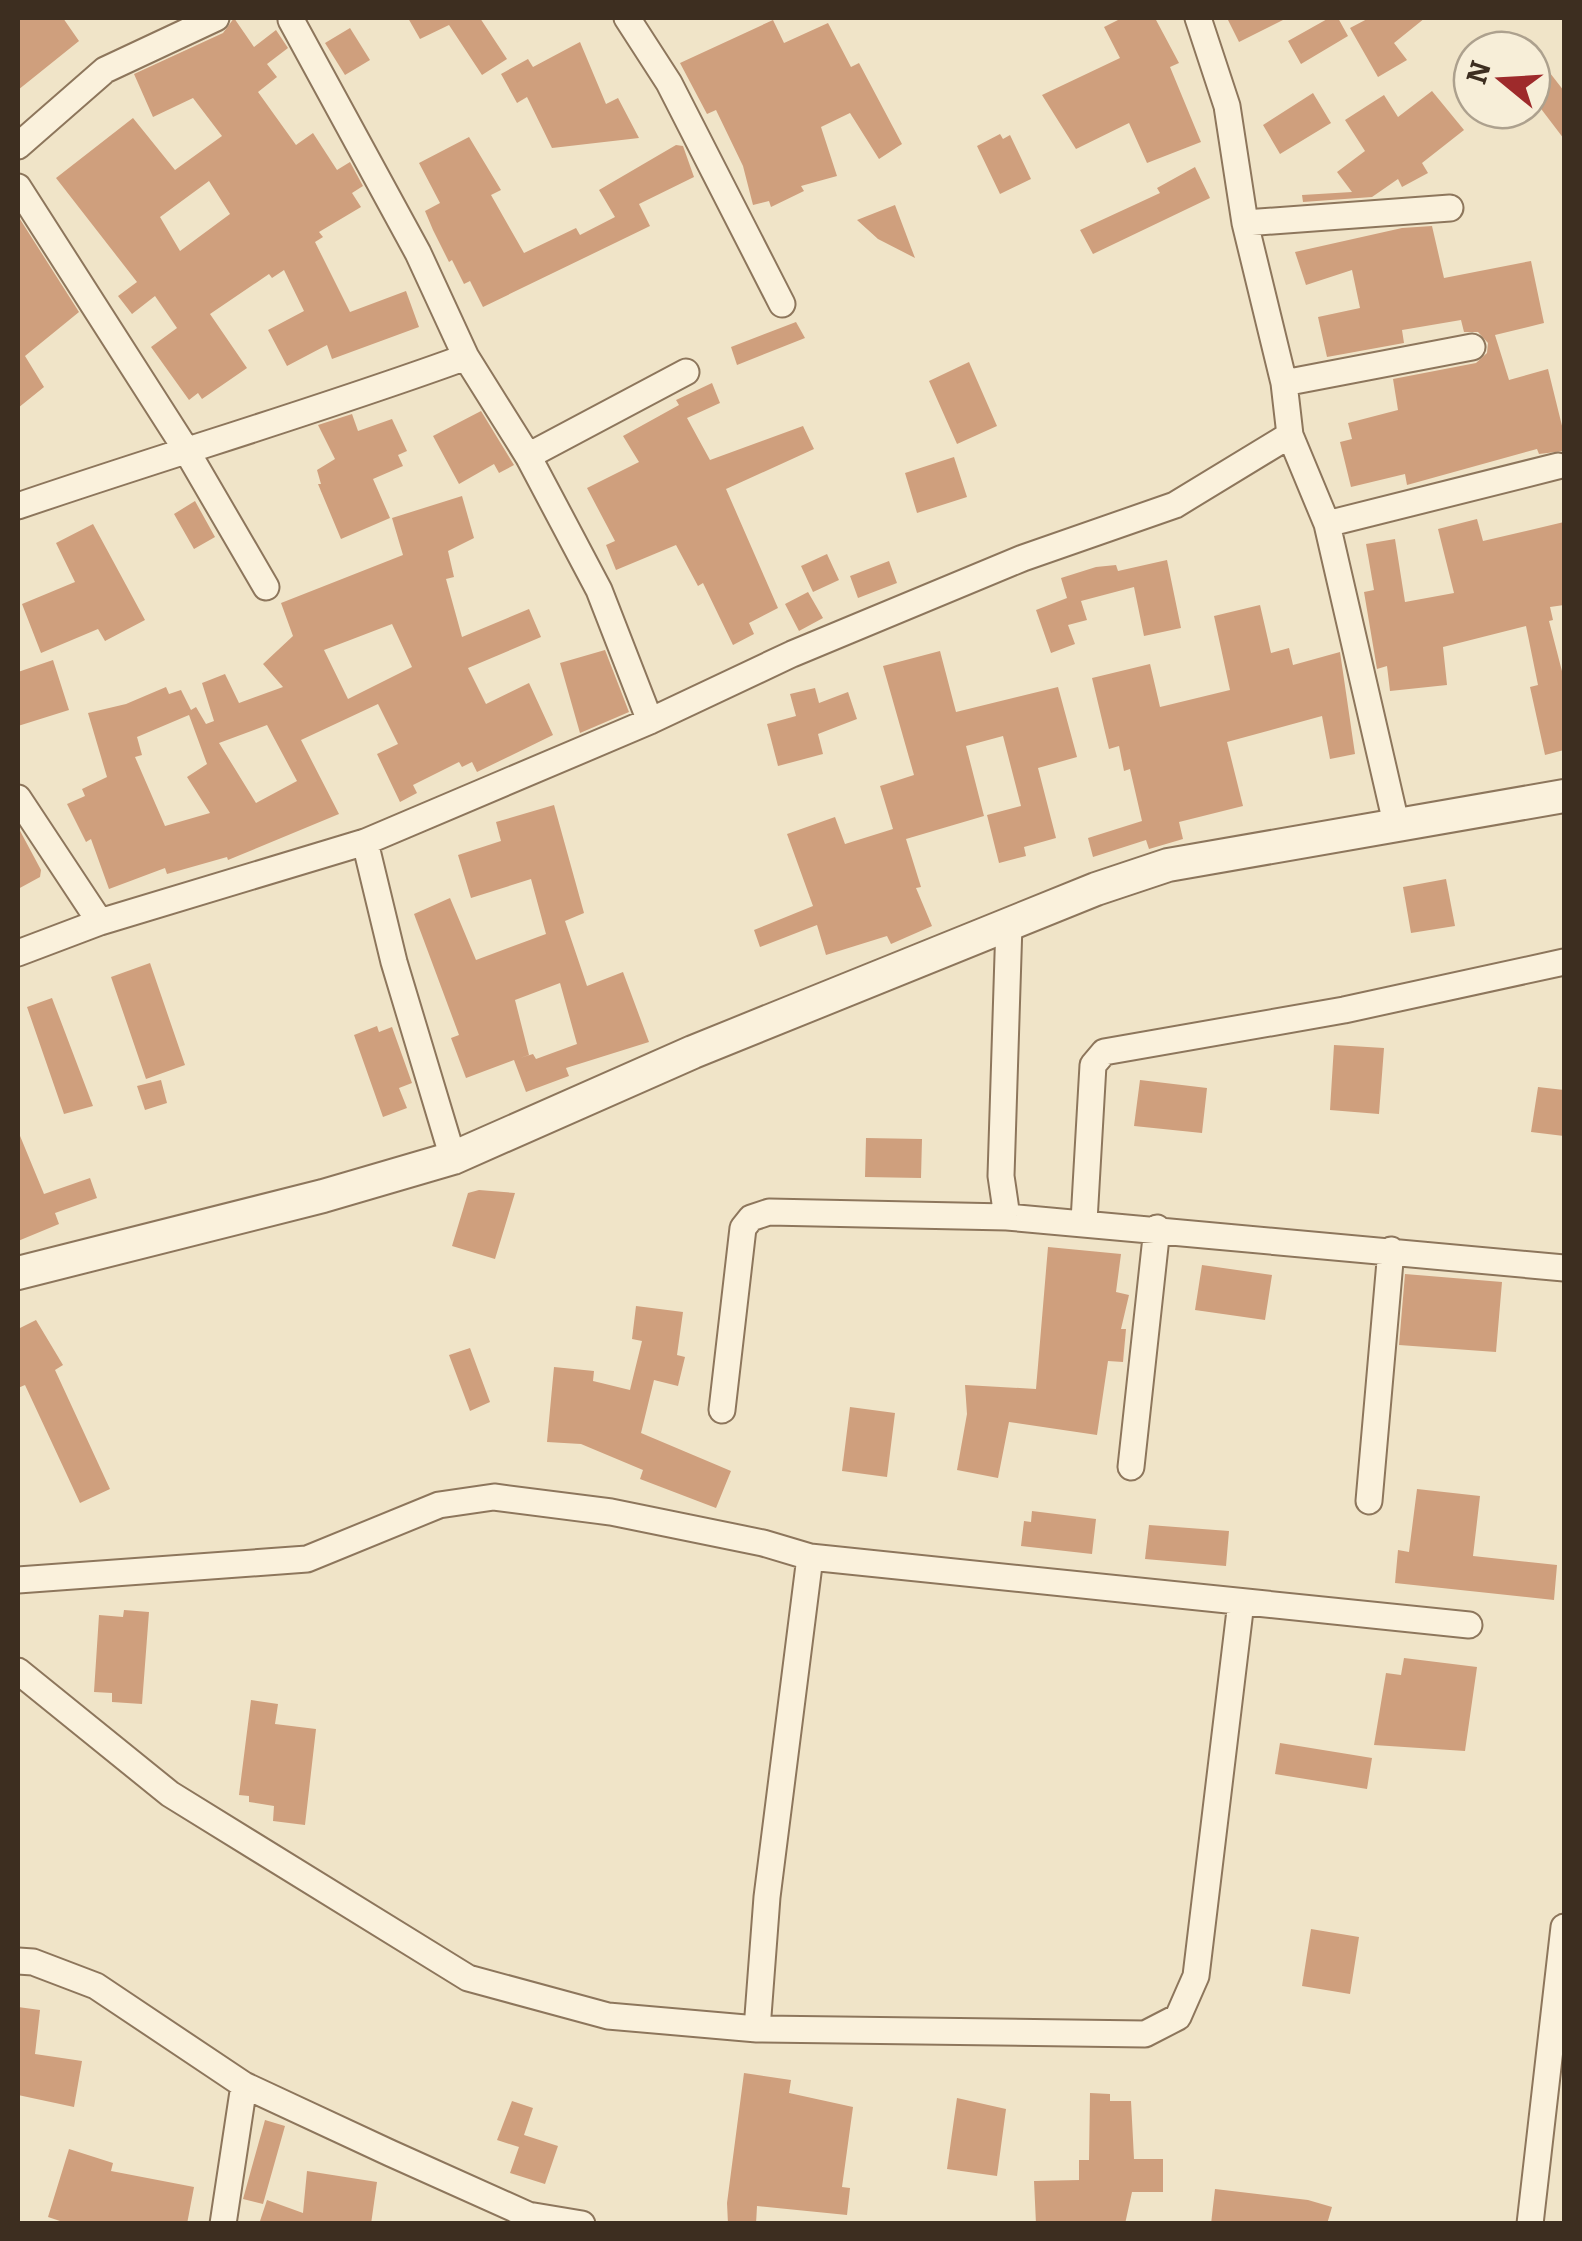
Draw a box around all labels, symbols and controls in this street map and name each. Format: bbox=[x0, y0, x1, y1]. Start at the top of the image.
north arrow bbox=[1452, 30, 1552, 130]
text: N bbox=[1460, 57, 1498, 88]

